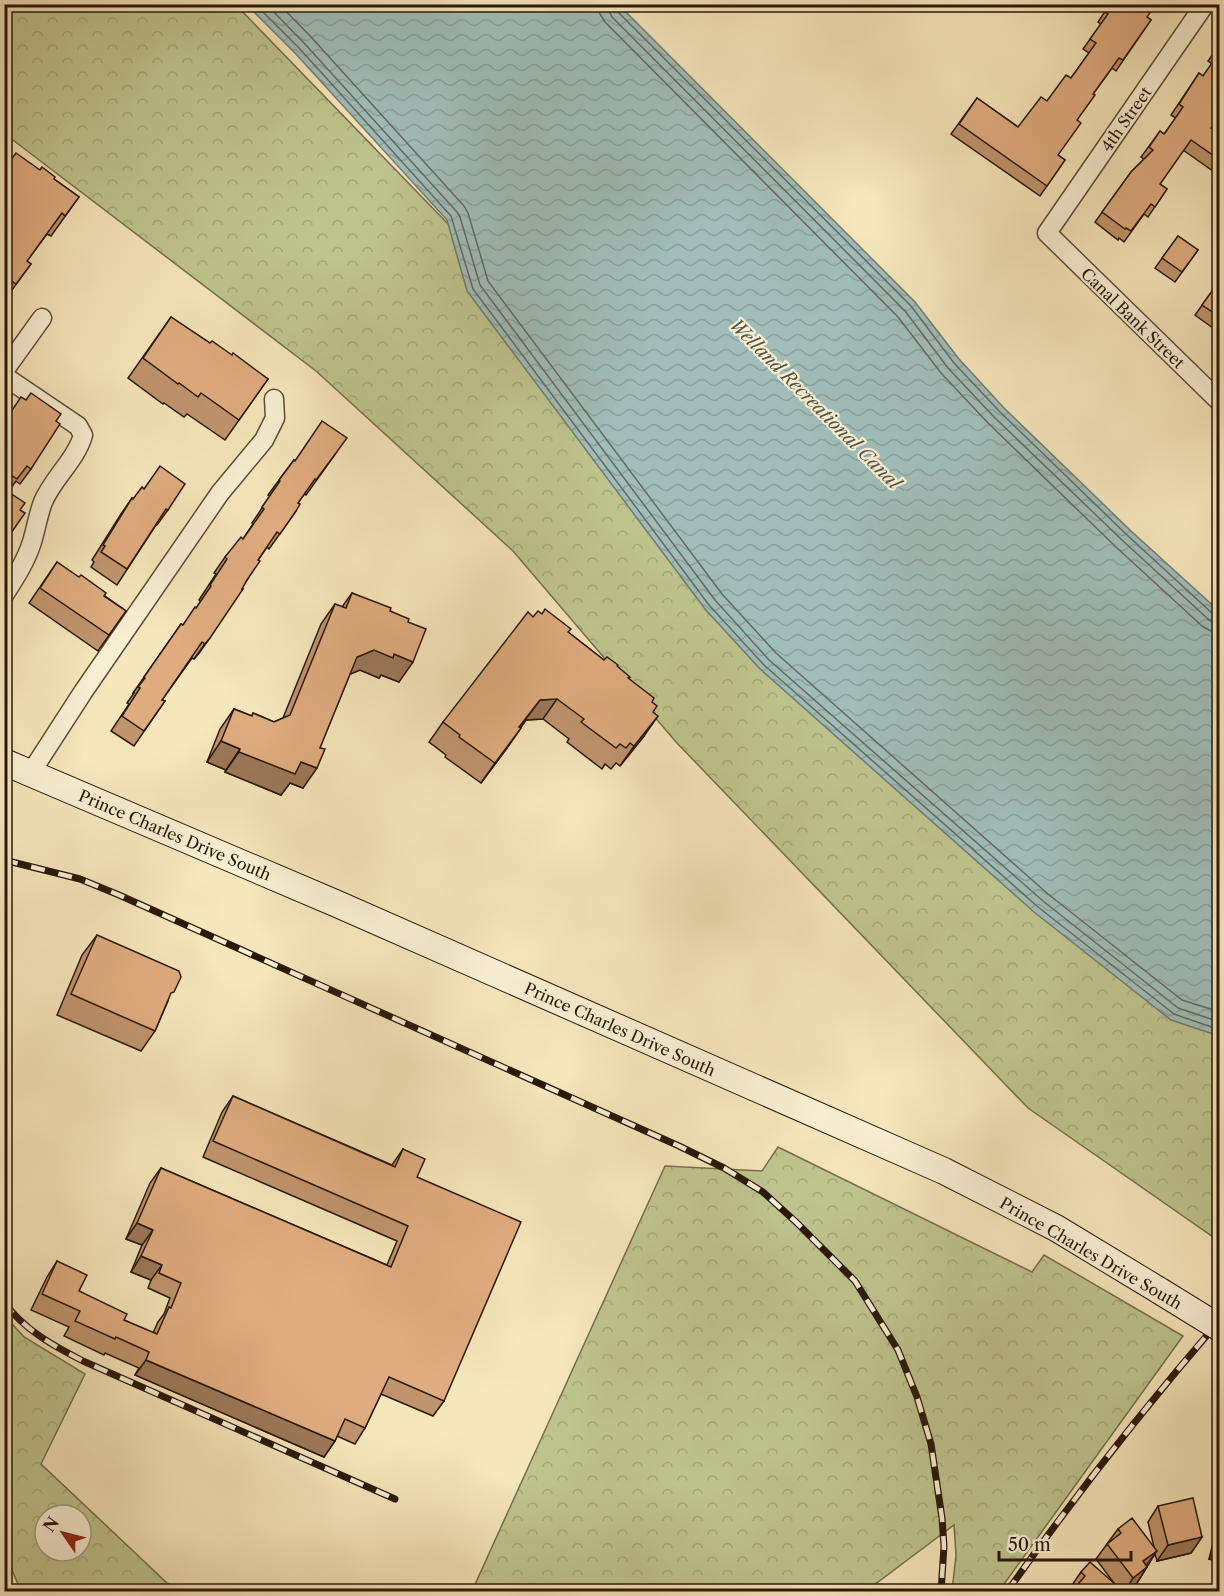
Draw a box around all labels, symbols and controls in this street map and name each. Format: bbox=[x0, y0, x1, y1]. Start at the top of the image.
street label: 4th Street bbox=[1096, 82, 1156, 155]
street label: Canal Bank Street bbox=[1077, 263, 1189, 373]
water label: Welland Recreational Canal bbox=[725, 314, 907, 496]
street label: Prince Charles Drive South bbox=[76, 785, 274, 885]
street label: Prince Charles Drive South bbox=[521, 978, 719, 1080]
street label: Prince Charles Drive South bbox=[996, 1193, 1186, 1313]
north arrow bbox=[33, 1503, 93, 1563]
text: N bbox=[39, 1513, 63, 1536]
scale bar bbox=[999, 1524, 1131, 1562]
text: 50 m bbox=[1008, 1534, 1051, 1556]

